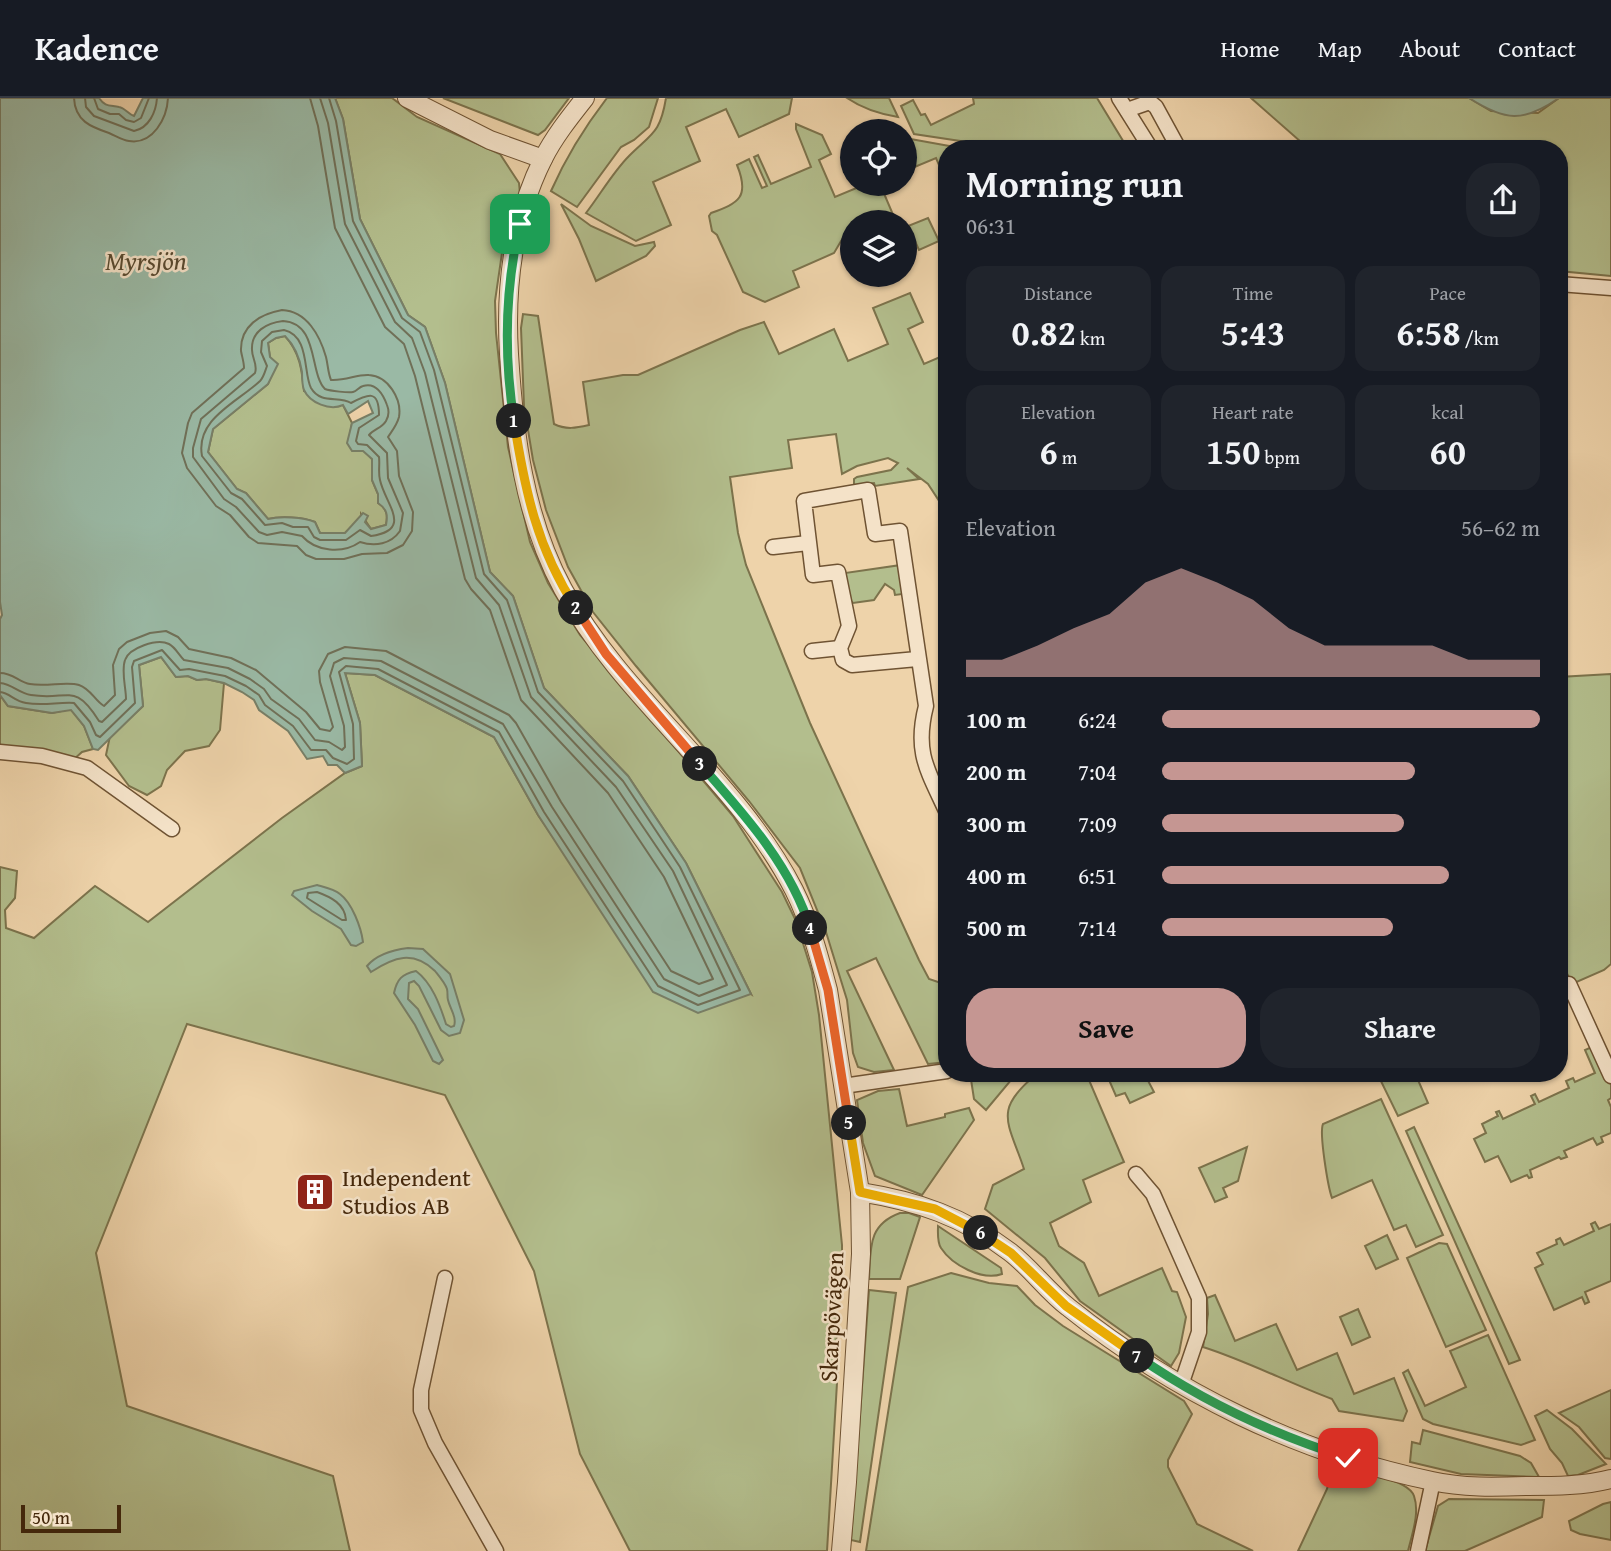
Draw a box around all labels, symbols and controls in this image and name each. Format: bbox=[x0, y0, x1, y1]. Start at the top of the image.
text: Kadence bbox=[35, 24, 159, 72]
text: Home bbox=[1221, 31, 1280, 66]
text: Map bbox=[1318, 31, 1362, 66]
text: About bbox=[1400, 31, 1460, 66]
text: Contact bbox=[1498, 31, 1576, 66]
map controls bbox=[840, 119, 917, 287]
button: locate bbox=[840, 119, 917, 196]
text: Morning run bbox=[966, 155, 1183, 211]
button: share bbox=[1466, 163, 1540, 237]
pin bbox=[490, 194, 550, 254]
icon: arrive bbox=[501, 205, 539, 243]
text: 06:31 bbox=[966, 209, 1016, 242]
button: layers bbox=[840, 210, 917, 287]
water label: Myrsjön bbox=[105, 241, 187, 280]
text: Distance bbox=[1024, 279, 1092, 307]
text: Time bbox=[1233, 279, 1273, 307]
text: Pace bbox=[1429, 279, 1466, 307]
text: 0.82 bbox=[1012, 307, 1076, 358]
text: 5:43 bbox=[1221, 307, 1285, 358]
text: 6:58 bbox=[1396, 307, 1461, 358]
text: km bbox=[1076, 324, 1105, 352]
text: /km bbox=[1461, 324, 1499, 352]
text: Elevation bbox=[1021, 398, 1096, 426]
text: Heart rate bbox=[1212, 398, 1294, 426]
text: kcal bbox=[1431, 398, 1464, 426]
pin: 1 bbox=[496, 404, 532, 438]
text: 1 bbox=[509, 406, 518, 434]
text: 6 bbox=[1039, 426, 1058, 477]
text: 150 bbox=[1206, 426, 1260, 477]
text: 60 bbox=[1430, 426, 1466, 477]
text: m bbox=[1058, 443, 1077, 471]
text: bpm bbox=[1260, 443, 1300, 471]
text: Elevation bbox=[966, 511, 1056, 544]
text: 56–62 m bbox=[1461, 511, 1540, 544]
pin: 2 bbox=[558, 590, 594, 626]
text: 2 bbox=[571, 593, 580, 621]
text: 100 m bbox=[966, 703, 1027, 736]
text: 6:24 bbox=[1078, 703, 1117, 736]
pin: 3 bbox=[682, 746, 718, 782]
text: 3 bbox=[695, 749, 704, 777]
text: 200 m bbox=[966, 755, 1027, 788]
text: 7:04 bbox=[1078, 755, 1117, 788]
text: 300 m bbox=[966, 807, 1027, 840]
text: 7:09 bbox=[1078, 807, 1117, 840]
text: 400 m bbox=[966, 859, 1027, 892]
text: 6:51 bbox=[1078, 859, 1117, 892]
pin: 4 bbox=[792, 910, 828, 946]
text: 500 m bbox=[966, 911, 1027, 944]
text: 7:14 bbox=[1078, 911, 1117, 944]
text: 4 bbox=[805, 913, 814, 941]
button: Save bbox=[966, 988, 1246, 1068]
button: Share bbox=[1260, 988, 1540, 1068]
pin: 5 bbox=[832, 1105, 866, 1140]
text: 5 bbox=[844, 1108, 853, 1136]
place label: Independent Studios AB bbox=[342, 1160, 471, 1223]
building icon: Independent Studios AB bbox=[294, 1171, 336, 1213]
pin: 6 bbox=[964, 1216, 998, 1250]
text: 6 bbox=[976, 1218, 985, 1246]
street label: Skarpövägen bbox=[811, 1250, 852, 1383]
pin: 7 bbox=[1120, 1338, 1154, 1374]
text: 7 bbox=[1132, 1341, 1141, 1369]
pin bbox=[1318, 1428, 1378, 1488]
icon: check bbox=[1329, 1439, 1367, 1477]
scale bar bbox=[21, 1502, 121, 1534]
text: 50 m bbox=[32, 1503, 70, 1531]

